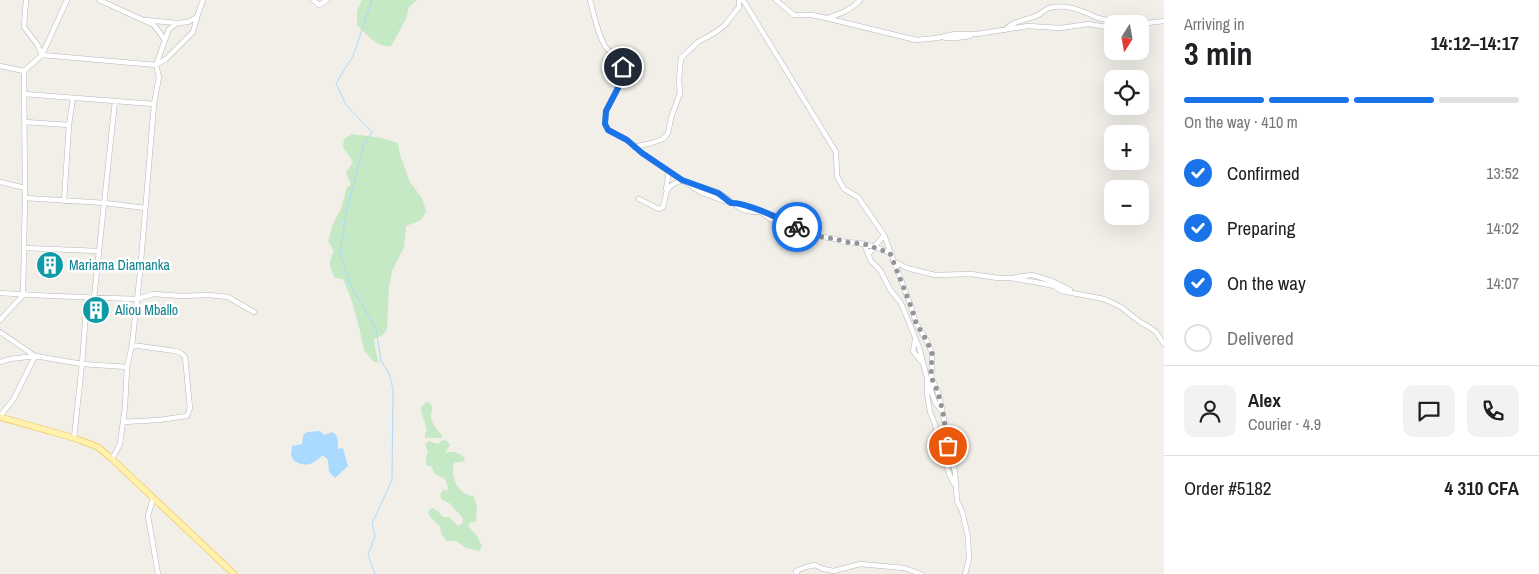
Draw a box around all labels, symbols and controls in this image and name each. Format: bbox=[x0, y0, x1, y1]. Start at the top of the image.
text: Arriving in bbox=[1184, 13, 1245, 35]
north arrow bbox=[1104, 15, 1149, 60]
map controls bbox=[1104, 15, 1149, 225]
text: 14:12–14:17 bbox=[1431, 30, 1519, 56]
text: 3 min bbox=[1184, 32, 1253, 75]
pin bbox=[602, 46, 644, 88]
icon: home bbox=[609, 53, 637, 81]
button: locate bbox=[1104, 70, 1149, 115]
text: On the way · 410 m bbox=[1184, 111, 1298, 133]
button: + bbox=[1104, 125, 1149, 170]
icon: check bbox=[1184, 159, 1212, 187]
text: Confirmed bbox=[1227, 160, 1300, 186]
text: 13:52 bbox=[1486, 162, 1519, 184]
button: − bbox=[1104, 180, 1149, 225]
courier bbox=[772, 202, 822, 252]
icon: bike bbox=[783, 213, 811, 241]
icon: check bbox=[1184, 214, 1212, 242]
text: Preparing bbox=[1227, 215, 1295, 241]
text: 14:02 bbox=[1486, 217, 1519, 239]
building icon: Mariama Diamanka bbox=[35, 250, 65, 280]
place label: Mariama Diamanka bbox=[69, 256, 170, 274]
icon: check bbox=[1184, 269, 1212, 297]
text: On the way bbox=[1227, 270, 1306, 296]
text: 14:07 bbox=[1486, 272, 1519, 294]
building icon: Aliou Mballo bbox=[81, 295, 111, 325]
place label: Aliou Mballo bbox=[114, 301, 178, 319]
text: Delivered bbox=[1227, 325, 1294, 351]
button: person bbox=[1184, 385, 1236, 437]
button: chat bbox=[1403, 385, 1455, 437]
button: phone bbox=[1467, 385, 1519, 437]
text: Alex bbox=[1248, 387, 1281, 413]
text: Courier · 4.9 bbox=[1248, 413, 1321, 435]
pin bbox=[927, 425, 969, 467]
icon: bag bbox=[934, 432, 962, 460]
text: Order #5182 bbox=[1184, 475, 1271, 501]
text: 4 310 CFA bbox=[1445, 475, 1519, 501]

